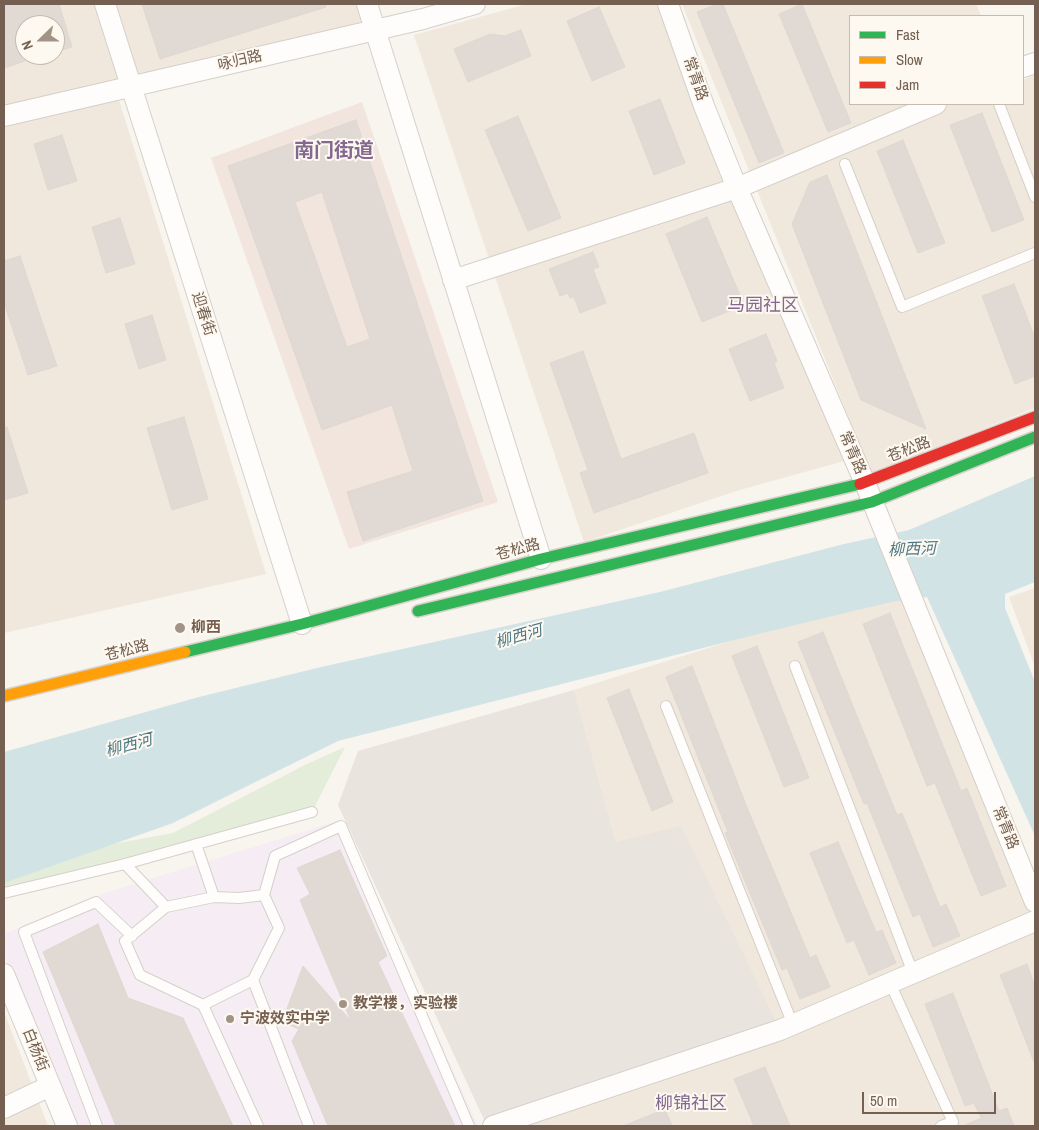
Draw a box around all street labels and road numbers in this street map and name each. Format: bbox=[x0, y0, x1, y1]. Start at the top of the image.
street label: 咏归路 bbox=[216, 47, 264, 75]
street label: 常青路 bbox=[679, 55, 711, 103]
street label: 迎春街 bbox=[187, 290, 219, 338]
street label: 常青路 bbox=[835, 429, 869, 477]
street label: 苍松路 bbox=[885, 434, 933, 466]
street label: 苍松路 bbox=[494, 535, 542, 565]
street label: 苍松路 bbox=[103, 637, 151, 665]
street label: 常青路 bbox=[988, 804, 1022, 852]
street label: 白杨街 bbox=[18, 1026, 52, 1074]

